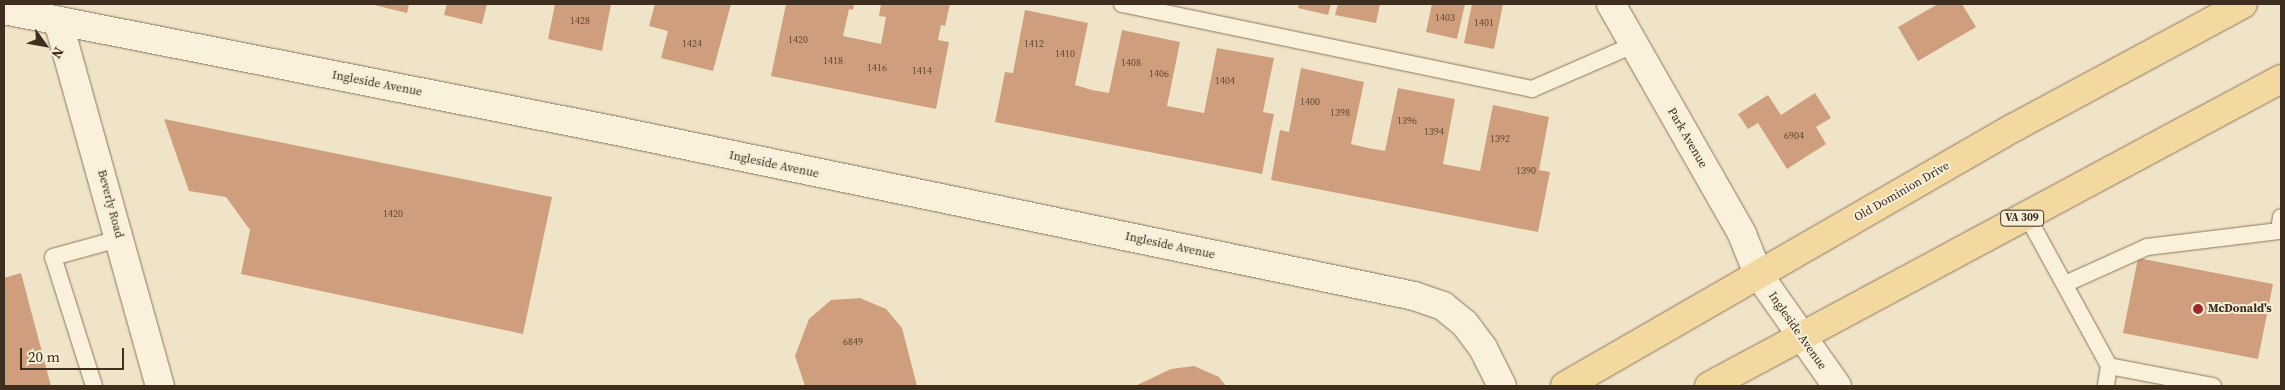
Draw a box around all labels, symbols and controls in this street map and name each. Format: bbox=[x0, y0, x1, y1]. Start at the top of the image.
house number: 1403 bbox=[1435, 12, 1455, 24]
house number: 1428 bbox=[570, 15, 590, 27]
house number: 1401 bbox=[1474, 17, 1494, 29]
north arrow bbox=[20, 20, 70, 70]
house number: 1420 bbox=[788, 34, 808, 46]
house number: 1424 bbox=[682, 38, 702, 50]
house number: 1412 bbox=[1024, 38, 1044, 50]
text: N bbox=[47, 43, 69, 63]
house number: 1410 bbox=[1055, 48, 1075, 60]
house number: 1418 bbox=[823, 55, 843, 67]
house number: 1408 bbox=[1121, 57, 1141, 69]
house number: 1416 bbox=[867, 62, 887, 74]
house number: 1414 bbox=[912, 65, 932, 77]
street label: Ingleside Avenue bbox=[331, 68, 423, 100]
house number: 1406 bbox=[1149, 68, 1169, 80]
house number: 1404 bbox=[1215, 75, 1235, 87]
house number: 1400 bbox=[1300, 96, 1320, 108]
street label: Park Avenue bbox=[1664, 105, 1710, 171]
house number: 1398 bbox=[1330, 107, 1350, 119]
house number: 1396 bbox=[1397, 115, 1417, 127]
house number: 1394 bbox=[1424, 126, 1444, 138]
house number: 6904 bbox=[1784, 130, 1804, 142]
house number: 1392 bbox=[1490, 133, 1510, 145]
street label: Ingleside Avenue bbox=[728, 148, 820, 182]
street label: Old Dominion Drive bbox=[1852, 159, 1952, 225]
house number: 1390 bbox=[1516, 165, 1536, 177]
street label: Beverly Road bbox=[94, 168, 126, 240]
house number: 1420 bbox=[383, 208, 403, 220]
road number: VA 309 bbox=[2000, 210, 2044, 227]
street label: Ingleside Avenue bbox=[1124, 229, 1216, 263]
street label: Ingleside Avenue bbox=[1765, 289, 1829, 373]
place label: McDonald's bbox=[2208, 302, 2272, 316]
marker: McDonald's bbox=[2192, 303, 2204, 315]
house number: 6849 bbox=[843, 336, 863, 348]
scale bar bbox=[22, 338, 126, 370]
text: 20 m bbox=[28, 346, 60, 367]

